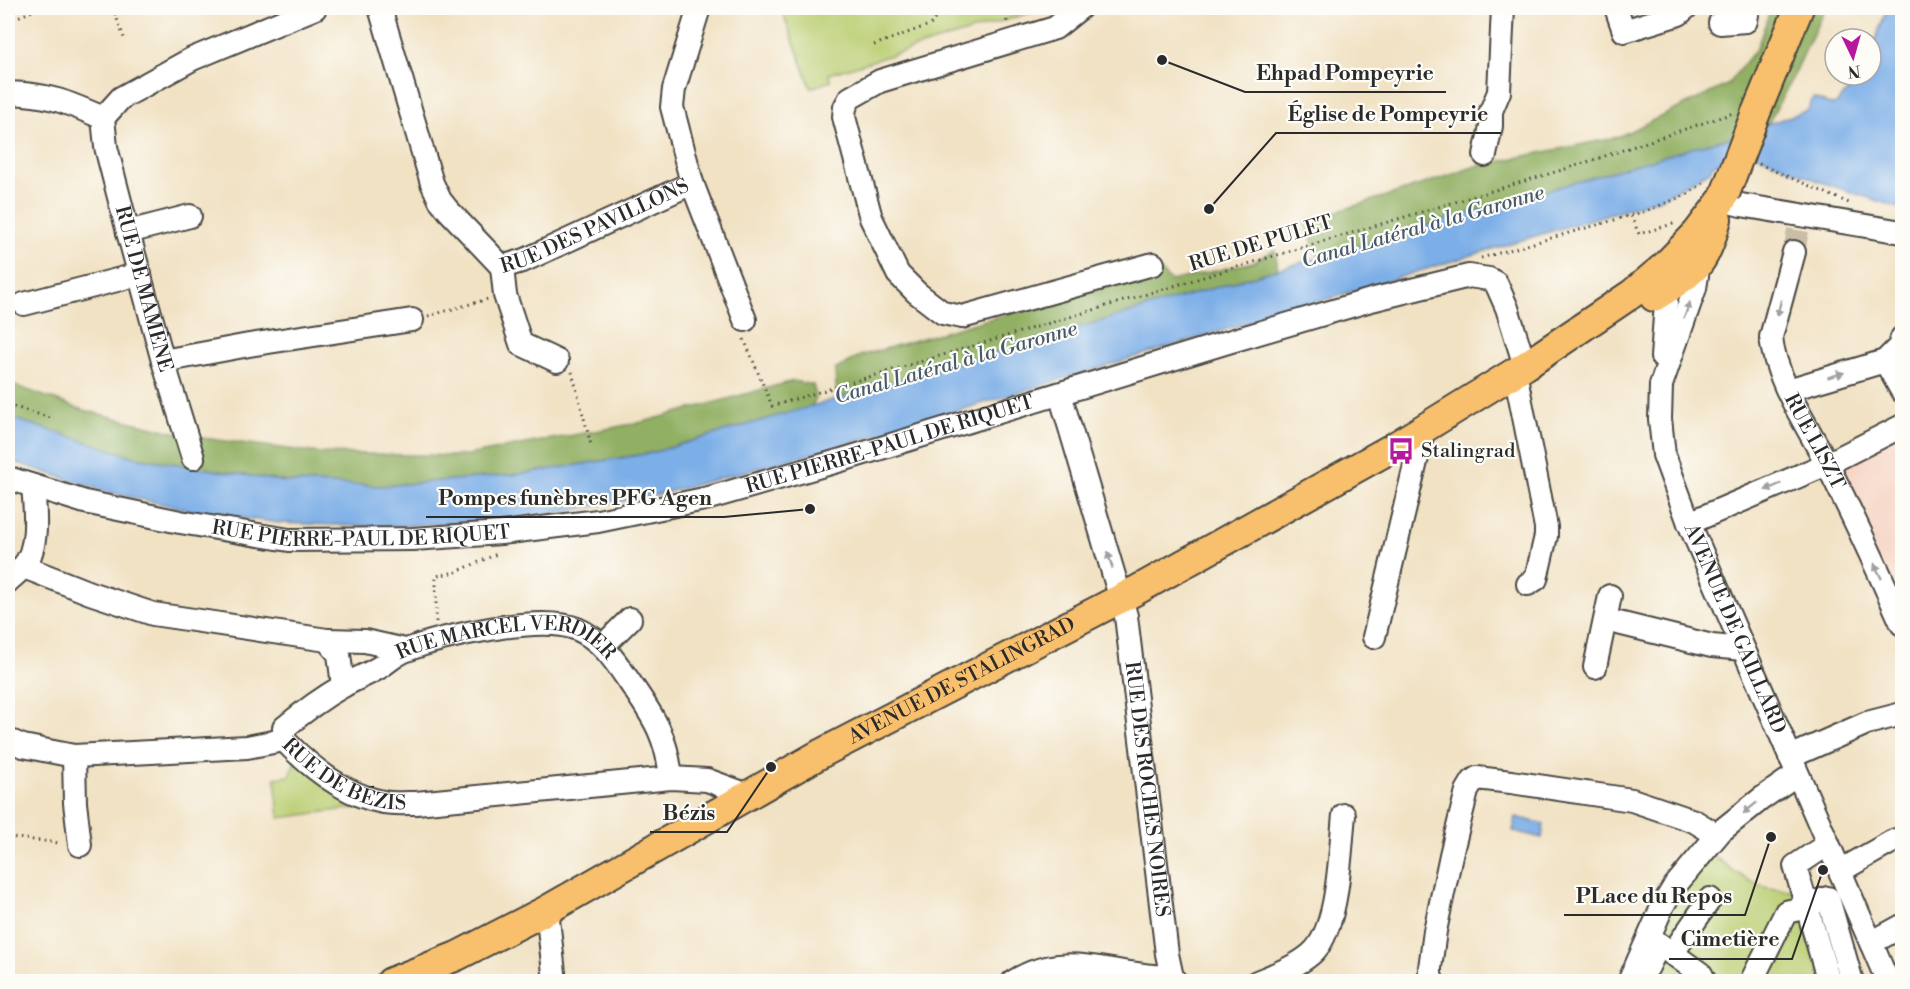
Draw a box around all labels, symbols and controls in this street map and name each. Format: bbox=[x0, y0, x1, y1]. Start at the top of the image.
north arrow bbox=[1823, 27, 1883, 87]
callout: Ehpad Pompeyrie bbox=[1245, 53, 1446, 92]
text: N bbox=[1847, 60, 1861, 81]
text: Ehpad Pompeyrie bbox=[1256, 61, 1434, 87]
callout: Église de Pompeyrie bbox=[1276, 94, 1501, 133]
text: Église de Pompeyrie bbox=[1288, 100, 1488, 128]
street label: RUE DES PAVILLONS bbox=[497, 173, 693, 279]
water label: Canal Latéral à la Garonne bbox=[1299, 180, 1548, 274]
street label: RUE DE MAMÈNE bbox=[109, 203, 178, 375]
street label: RUE DE PULET bbox=[1186, 210, 1336, 278]
one-way arrow bbox=[1773, 299, 1783, 317]
one-way arrow bbox=[1683, 301, 1693, 319]
water label: Canal Latéral à la Garonne bbox=[832, 316, 1081, 410]
one-way arrow bbox=[1828, 370, 1846, 379]
street label: RUE LISZT bbox=[1778, 389, 1850, 494]
street label: RUE PIERRE-PAUL DE RIQUET bbox=[743, 390, 1037, 499]
bus stop icon: Stalingrad bbox=[1386, 436, 1416, 466]
place label: Stalingrad bbox=[1421, 439, 1516, 464]
callout: Pompes funèbres PFG Agen bbox=[426, 478, 724, 517]
one-way arrow bbox=[1764, 482, 1782, 492]
text: Pompes funèbres PFG Agen bbox=[438, 486, 712, 512]
street label: RUE PIERRE-PAUL DE RIQUET bbox=[210, 515, 512, 553]
street label: AVENUE DE GAILLARD bbox=[1678, 519, 1791, 737]
one-way arrow bbox=[1105, 551, 1114, 569]
one-way arrow bbox=[1873, 562, 1882, 579]
text: RUE MARCEL VERDIER bbox=[392, 611, 622, 666]
street label: AVENUE DE STALINGRAD bbox=[843, 612, 1079, 750]
street label: RUE MARCEL VERDIER bbox=[389, 646, 619, 678]
street label: RUE DES ROCHES NOIRES bbox=[1119, 660, 1175, 918]
street label: RUE DE BÉZIS bbox=[277, 733, 406, 816]
callout: Bézis bbox=[650, 793, 727, 832]
text: Bézis bbox=[663, 801, 715, 827]
one-way arrow bbox=[1742, 801, 1758, 814]
callout: PLace du Repos bbox=[1564, 876, 1745, 915]
text: PLace du Repos bbox=[1576, 884, 1732, 910]
callout: Cimetière bbox=[1669, 920, 1792, 959]
text: Cimetière bbox=[1680, 927, 1780, 953]

